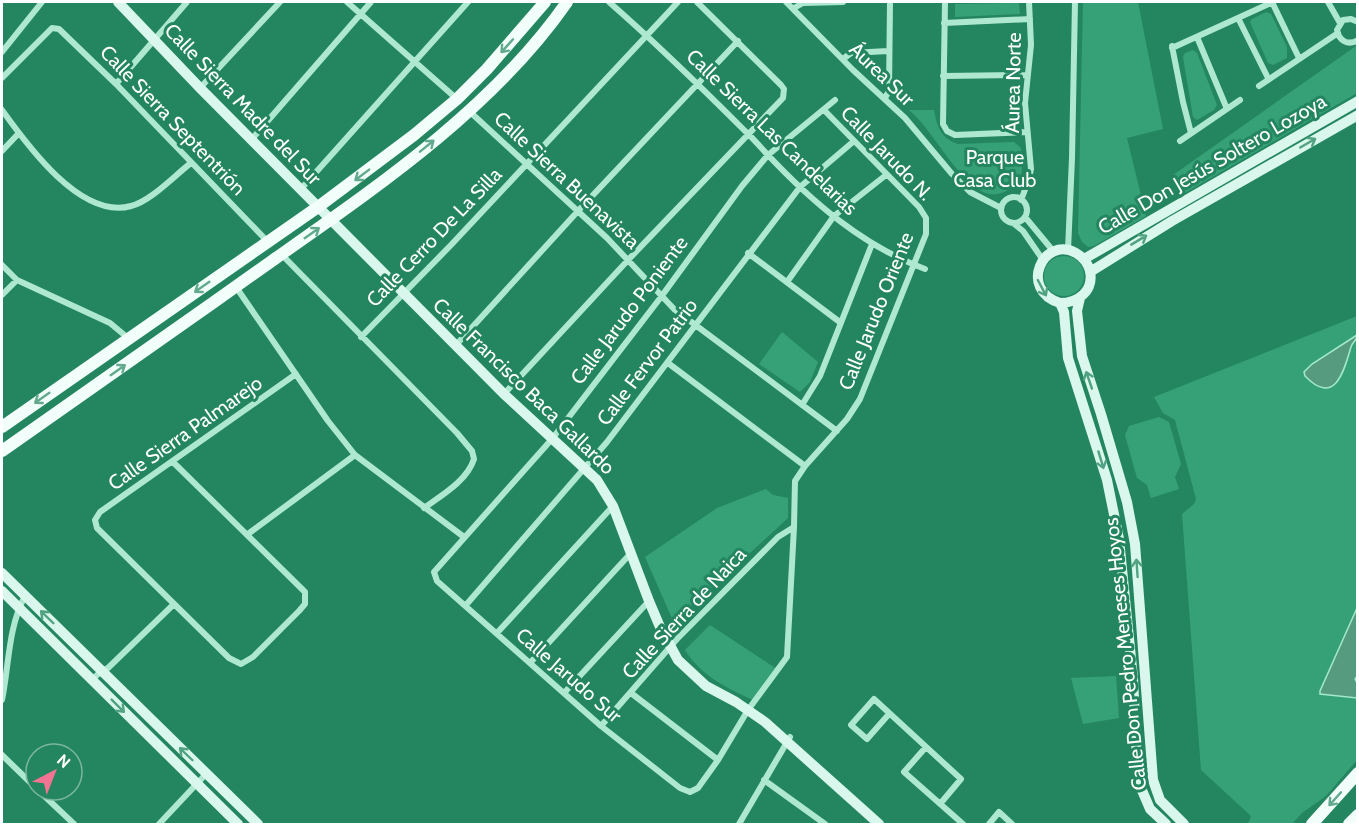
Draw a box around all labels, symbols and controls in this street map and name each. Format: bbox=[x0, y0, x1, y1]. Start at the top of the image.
street label: Calle Sierra Madre del Sur bbox=[160, 18, 327, 190]
street label: Áurea Norte bbox=[1000, 32, 1026, 134]
street label: Áurea Sur bbox=[844, 37, 920, 111]
one-way arrow bbox=[500, 38, 514, 53]
street label: Calle Sierra Septentrión bbox=[95, 40, 251, 200]
street label: Calle Sierra Las Candelarias bbox=[682, 44, 862, 220]
street label: Calle Don Jesús Soltero Lozoya bbox=[1094, 88, 1331, 239]
street label: Calle Jarudo N. bbox=[836, 101, 938, 205]
street label: Calle Sierra Buenavista bbox=[489, 106, 645, 254]
one-way arrow bbox=[1299, 137, 1316, 149]
one-way arrow bbox=[419, 139, 435, 152]
park label: Parque Casa Club bbox=[954, 145, 1036, 192]
street label: Calle Cerro De La Silla bbox=[361, 162, 507, 312]
one-way arrow bbox=[354, 169, 370, 181]
one-way arrow bbox=[303, 227, 320, 239]
street label: Calle Jarudo Oriente bbox=[833, 229, 919, 393]
street label: Calle Jarudo Poniente bbox=[565, 231, 693, 389]
one-way arrow bbox=[1131, 234, 1148, 246]
one-way arrow bbox=[1037, 279, 1049, 297]
one-way arrow bbox=[194, 281, 211, 293]
street label: Calle Francisco Baca Gallardo bbox=[428, 293, 620, 479]
street label: Calle Fervor Patrio bbox=[592, 294, 702, 430]
one-way arrow bbox=[110, 363, 126, 376]
street label: Calle Sierra Palmarejo bbox=[103, 371, 267, 495]
one-way arrow bbox=[1082, 371, 1093, 390]
one-way arrow bbox=[34, 392, 50, 405]
one-way arrow bbox=[1096, 450, 1107, 469]
street label: Calle Don Pedro Meneses Hoyos bbox=[1099, 517, 1151, 791]
street label: Calle Sierra de Naica bbox=[617, 542, 751, 684]
one-way arrow bbox=[1131, 558, 1142, 578]
one-way arrow bbox=[39, 610, 54, 625]
street label: Calle Jarudo Sur bbox=[511, 623, 627, 728]
one-way arrow bbox=[110, 699, 125, 714]
north arrow bbox=[24, 742, 84, 802]
one-way arrow bbox=[178, 747, 193, 762]
text: N bbox=[53, 750, 74, 772]
one-way arrow bbox=[1328, 791, 1342, 806]

